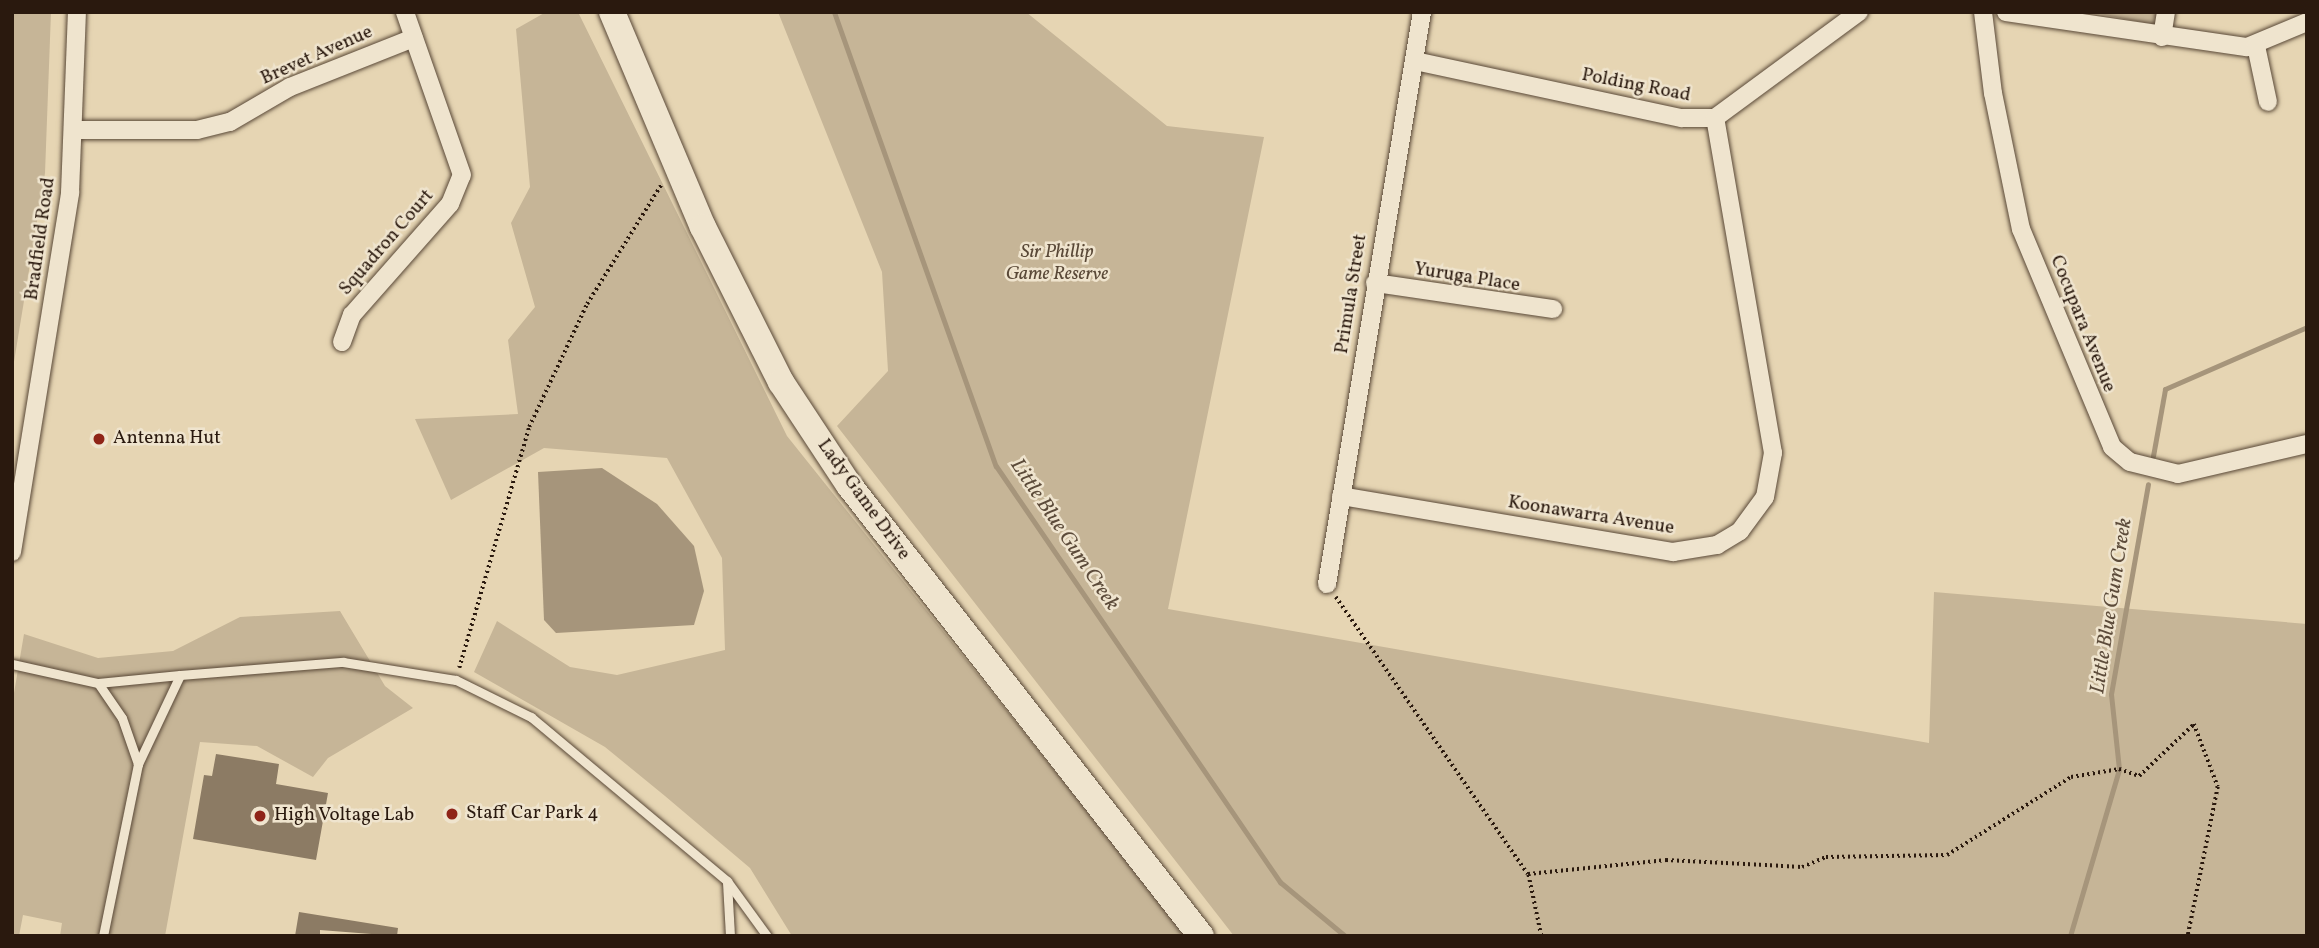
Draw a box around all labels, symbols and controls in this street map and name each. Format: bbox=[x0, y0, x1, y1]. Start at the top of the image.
street label: Brevet Avenue bbox=[258, 21, 376, 91]
street label: Polding Road bbox=[1580, 64, 1692, 108]
street label: Bradfield Road bbox=[21, 176, 61, 302]
street label: Squadron Court bbox=[335, 185, 439, 301]
street label: Primula Street bbox=[1331, 232, 1373, 356]
park label: Sir Phillip Game Reserve bbox=[1006, 242, 1108, 286]
street label: Cocupara Avenue bbox=[2044, 252, 2120, 396]
street label: Yuruga Place bbox=[1412, 258, 1522, 298]
place label: Antenna Hut bbox=[113, 428, 221, 450]
marker: Antenna Hut bbox=[91, 431, 107, 447]
street label: Lady Game Drive bbox=[811, 435, 915, 565]
water label: Little Blue Gum Creek bbox=[1004, 454, 1124, 616]
street label: Koonawarra Avenue bbox=[1506, 492, 1676, 540]
water label: Little Blue Gum Creek bbox=[2086, 516, 2138, 696]
place label: Staff Car Park 4 bbox=[466, 803, 597, 825]
place label: High Voltage Lab bbox=[274, 805, 415, 827]
marker: Staff Car Park 4 bbox=[444, 806, 460, 822]
marker: High Voltage Lab bbox=[252, 808, 268, 824]

